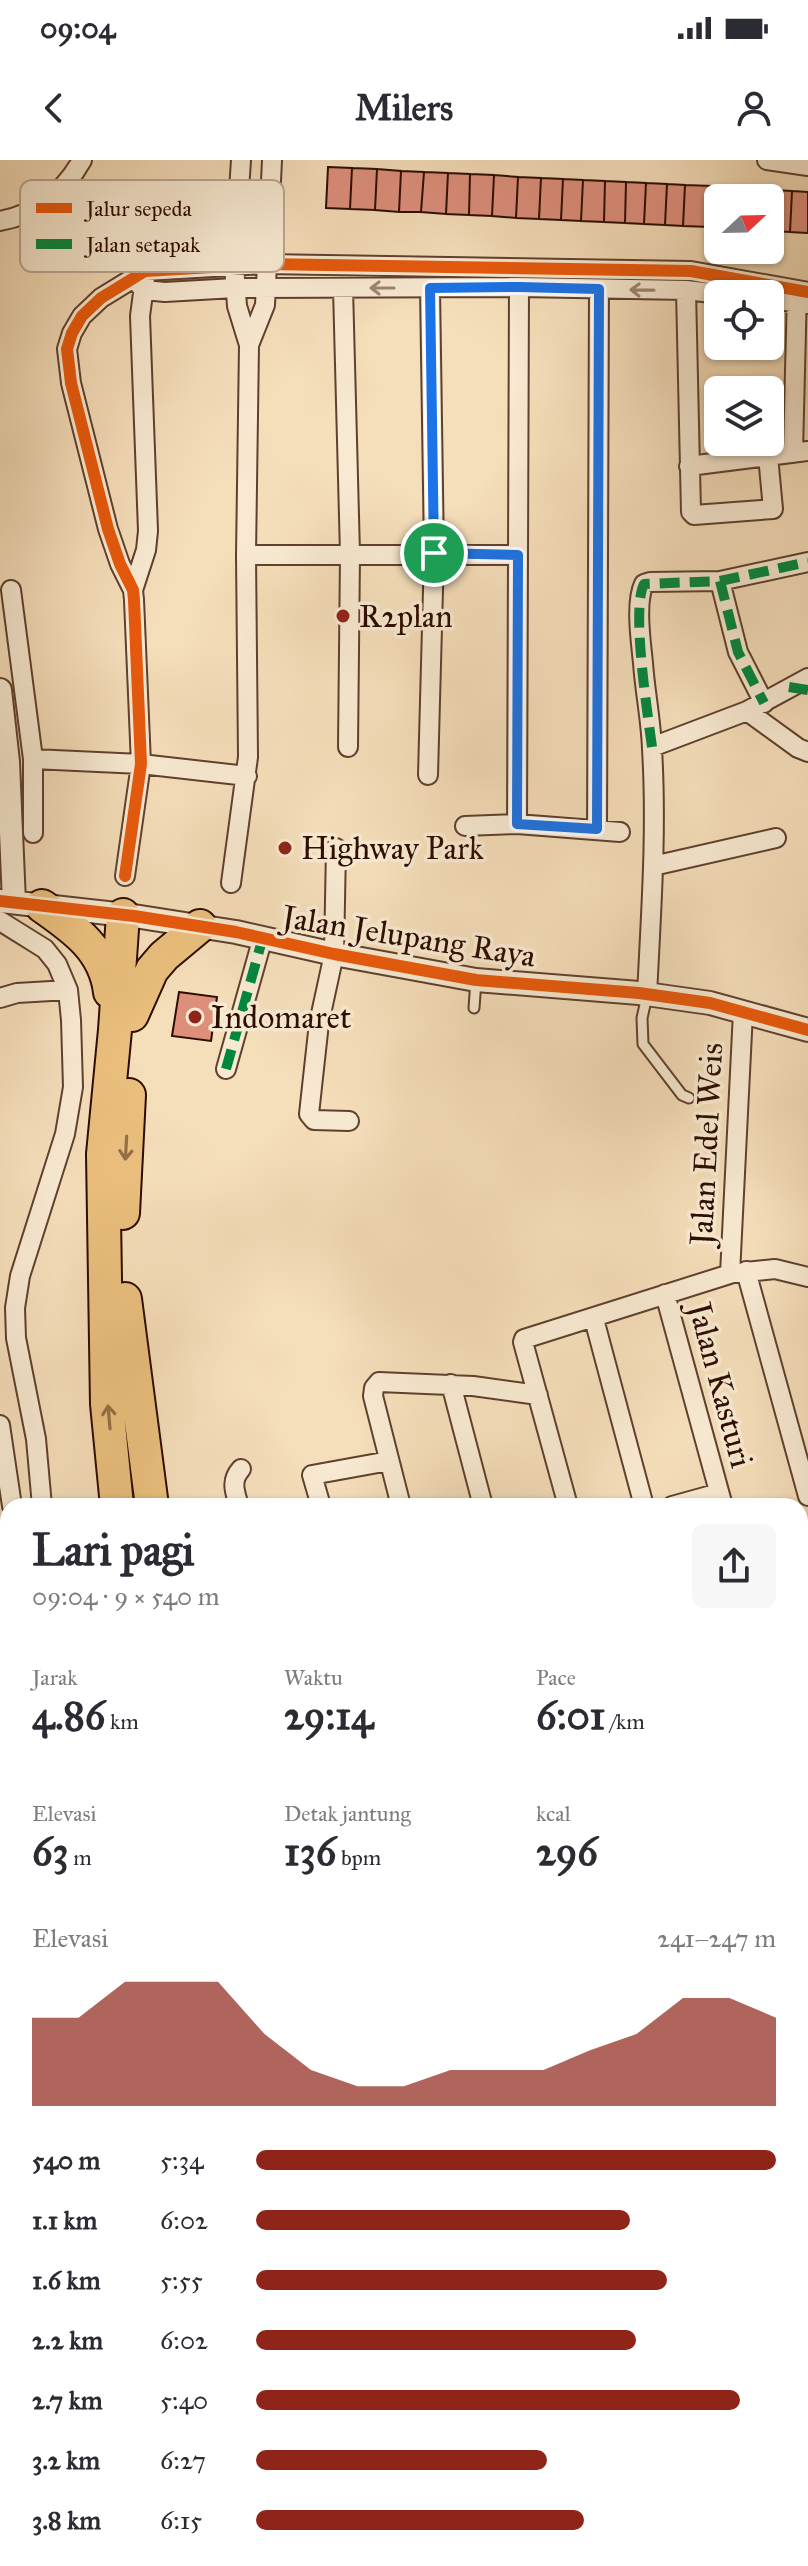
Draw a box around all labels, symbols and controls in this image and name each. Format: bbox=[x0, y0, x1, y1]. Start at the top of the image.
text: 09:04 bbox=[40, 10, 115, 46]
icon: back bbox=[32, 86, 76, 130]
text: Milers bbox=[355, 86, 453, 130]
icon: person bbox=[732, 86, 776, 130]
legend bbox=[20, 180, 284, 272]
north arrow bbox=[704, 184, 784, 264]
map controls bbox=[704, 184, 784, 456]
text: Jalur sepeda bbox=[84, 195, 193, 222]
text: Jalan setapak bbox=[84, 231, 201, 258]
one-way arrow bbox=[369, 280, 396, 296]
button: locate bbox=[704, 280, 784, 360]
one-way arrow bbox=[629, 282, 656, 297]
button: layers bbox=[704, 376, 784, 456]
pin bbox=[400, 519, 468, 587]
icon: arrive bbox=[412, 531, 456, 575]
place label: R2plan bbox=[359, 597, 453, 636]
marker: R2plan bbox=[334, 607, 352, 625]
place label: Highway Park bbox=[301, 829, 484, 868]
marker: Highway Park bbox=[276, 839, 294, 857]
street label: Jalan Jelupang Raya bbox=[277, 897, 539, 976]
place label: Indomaret bbox=[211, 998, 351, 1037]
marker: Indomaret bbox=[186, 1008, 204, 1026]
street label: Jalan Edel Weis bbox=[682, 1042, 731, 1249]
one-way arrow bbox=[119, 1134, 134, 1161]
street label: Jalan Kasturi bbox=[679, 1296, 761, 1472]
one-way arrow bbox=[101, 1404, 116, 1431]
text: Lari pagi bbox=[32, 1523, 194, 1577]
button: share bbox=[692, 1524, 776, 1608]
text: 09:04 · 9 × 540 m bbox=[32, 1580, 220, 1612]
text: Jarak bbox=[32, 1664, 77, 1691]
text: Waktu bbox=[284, 1664, 343, 1691]
text: Pace bbox=[536, 1664, 576, 1691]
text: 4.86 bbox=[32, 1691, 105, 1740]
text: 29:14 bbox=[284, 1691, 373, 1740]
text: 6:01 bbox=[536, 1691, 605, 1740]
text: km bbox=[105, 1708, 139, 1735]
text: /km bbox=[605, 1708, 645, 1735]
text: Elevasi bbox=[32, 1800, 97, 1827]
text: Detak jantung bbox=[284, 1800, 411, 1827]
text: kcal bbox=[536, 1800, 571, 1827]
text: 63 bbox=[32, 1827, 69, 1876]
text: 136 bbox=[284, 1827, 336, 1876]
text: 296 bbox=[536, 1827, 598, 1876]
text: m bbox=[69, 1844, 92, 1871]
text: bpm bbox=[336, 1844, 381, 1871]
text: Elevasi bbox=[32, 1922, 108, 1954]
text: 241–247 m bbox=[657, 1922, 776, 1954]
text: 540 m bbox=[32, 2144, 100, 2176]
text: 5:34 bbox=[160, 2144, 204, 2176]
text: 1.1 km bbox=[32, 2204, 97, 2236]
text: 6:02 bbox=[160, 2204, 208, 2236]
text: 1.6 km bbox=[32, 2264, 101, 2296]
text: 5:55 bbox=[160, 2264, 203, 2296]
text: 2.2 km bbox=[32, 2324, 103, 2356]
text: 6:02 bbox=[160, 2324, 208, 2356]
text: 2.7 km bbox=[32, 2384, 103, 2416]
text: 5:40 bbox=[160, 2384, 208, 2416]
text: 3.2 km bbox=[32, 2444, 100, 2476]
text: 6:27 bbox=[160, 2444, 206, 2476]
text: 3.8 km bbox=[32, 2504, 101, 2536]
text: 6:15 bbox=[160, 2504, 202, 2536]

